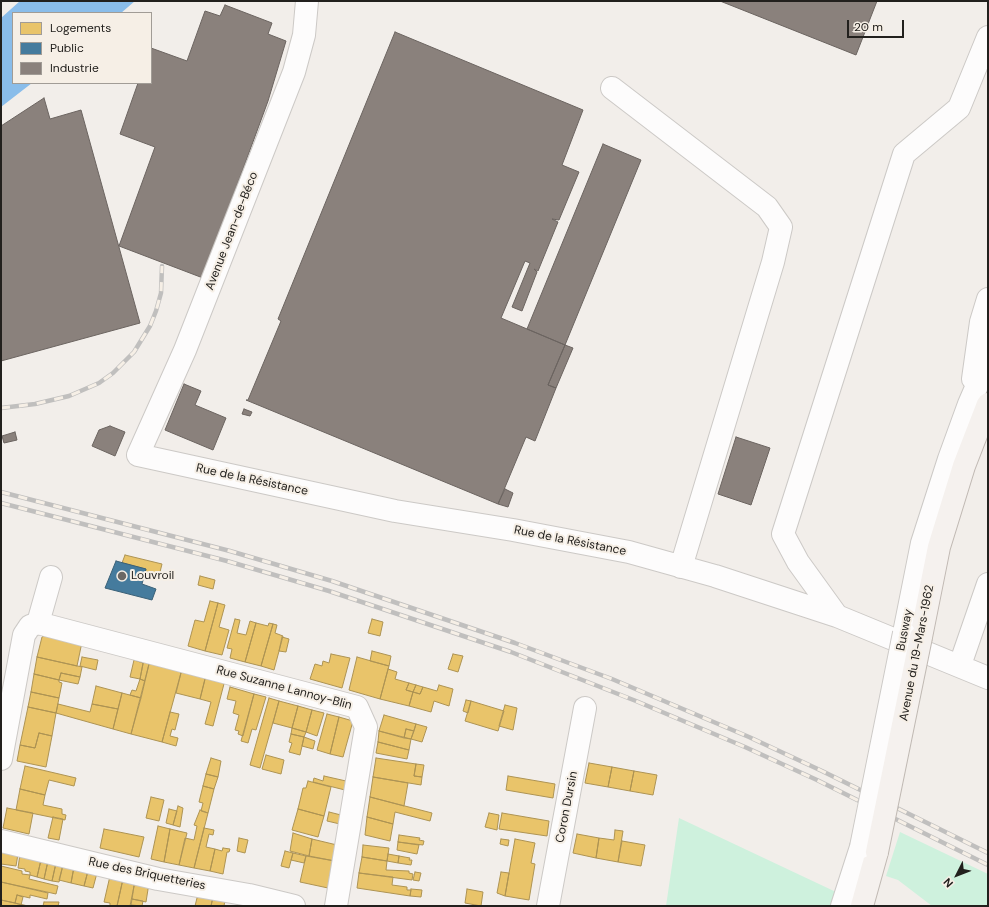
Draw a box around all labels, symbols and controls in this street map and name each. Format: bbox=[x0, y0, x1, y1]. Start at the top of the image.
legend bbox=[12, 12, 152, 84]
scale bar bbox=[849, 12, 906, 38]
text: 20 m bbox=[854, 19, 883, 35]
text: Logements bbox=[50, 20, 111, 36]
text: Public bbox=[50, 40, 84, 56]
text: Industrie bbox=[50, 60, 99, 76]
street label: Avenue Jean-de-Béco bbox=[203, 170, 261, 292]
street label: Rue de la Résistance bbox=[195, 461, 309, 499]
street label: Rue de la Résistance bbox=[513, 523, 627, 559]
place label: Louvroil bbox=[131, 569, 174, 583]
marker: Louvroil bbox=[116, 570, 128, 582]
street label: Avenue du 19-Mars-1962 bbox=[897, 584, 937, 722]
street label: Busway bbox=[894, 608, 916, 652]
street label: Rue Suzanne Lannoy-Blin bbox=[215, 663, 353, 713]
street label: Coron Dursin bbox=[553, 770, 581, 844]
street label: Rue des Briquetteries bbox=[87, 855, 207, 893]
north arrow bbox=[937, 855, 977, 895]
text: N bbox=[940, 875, 956, 891]

